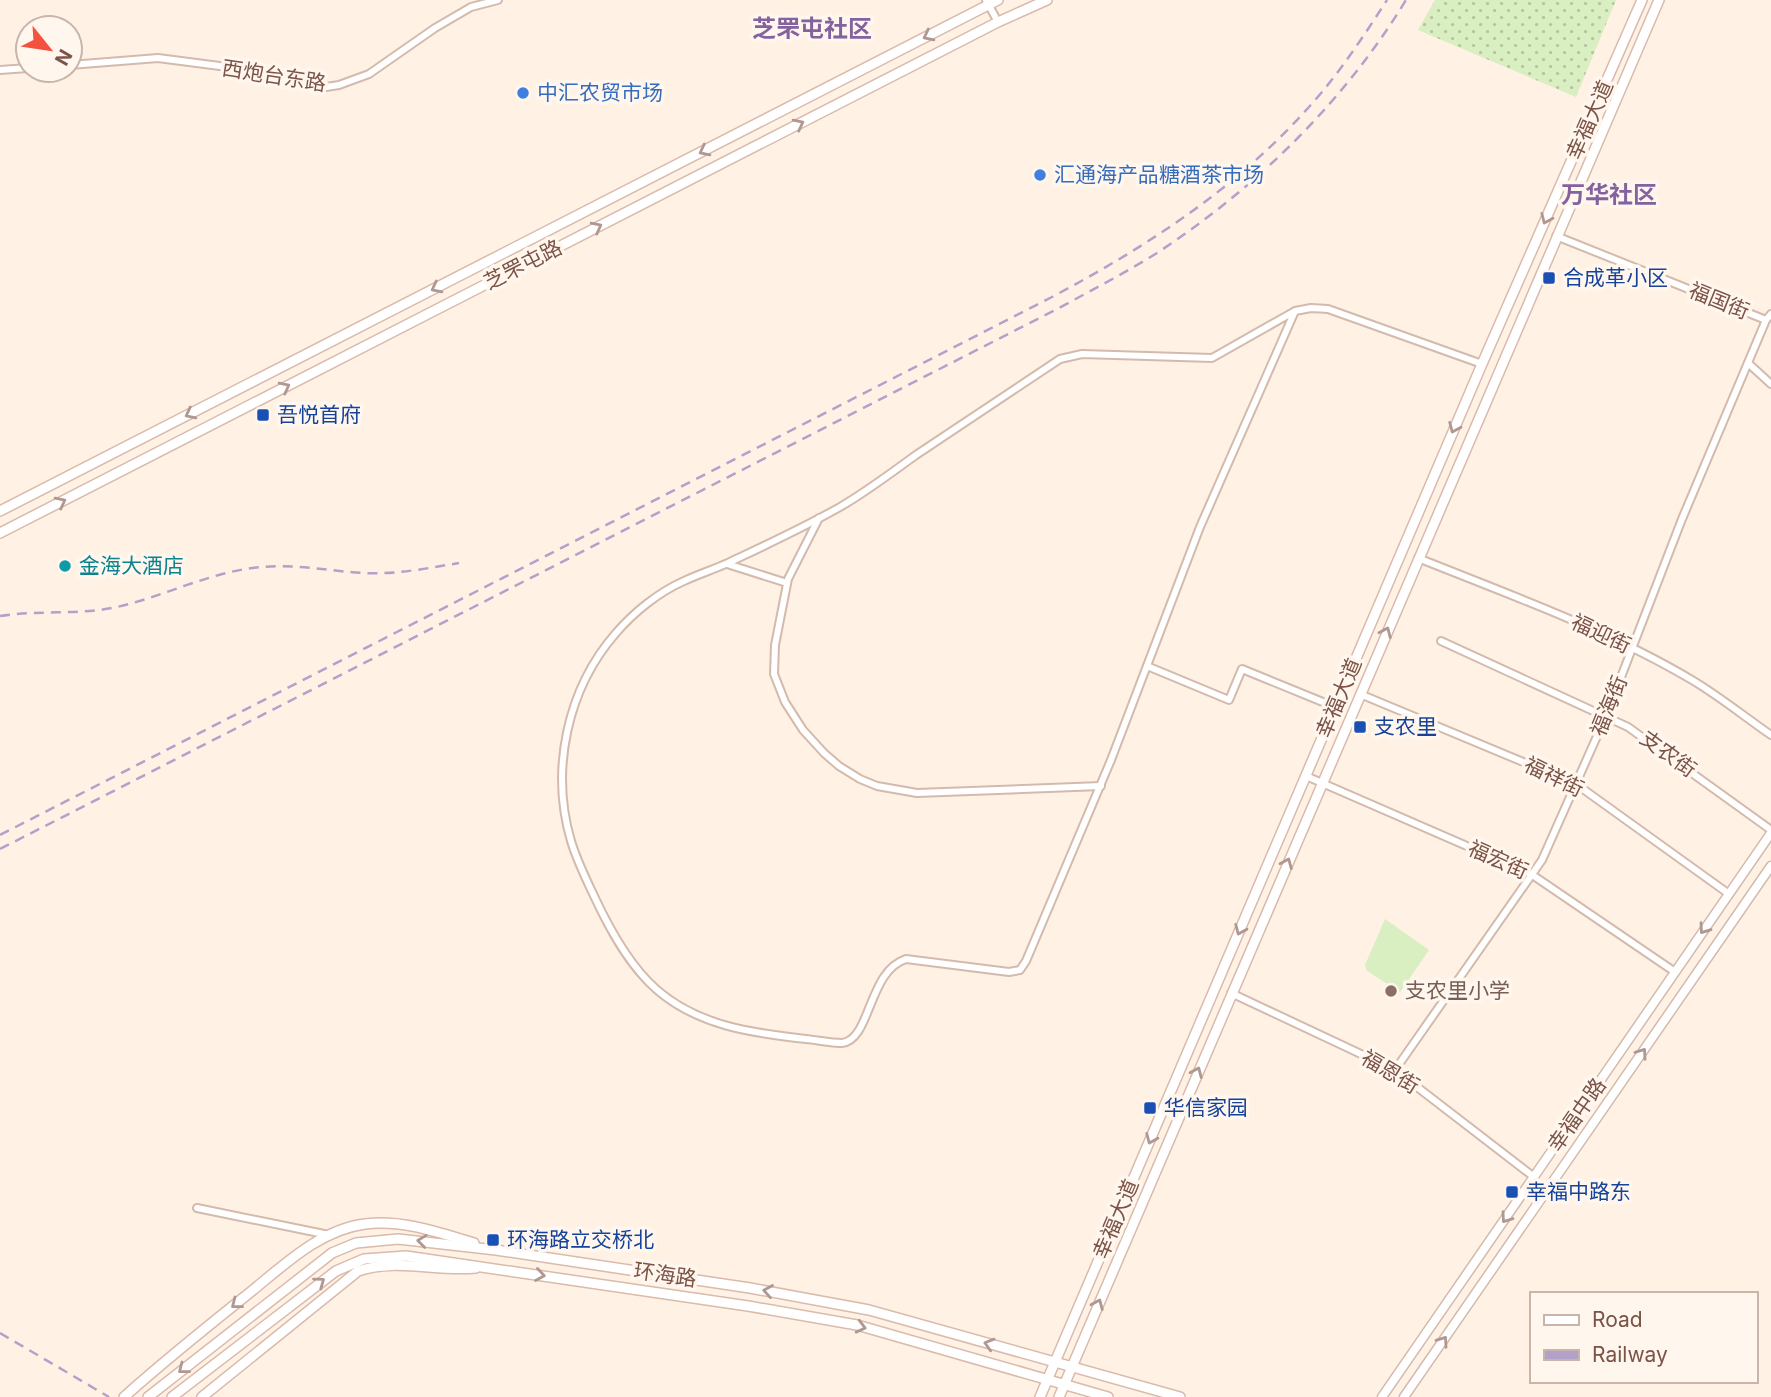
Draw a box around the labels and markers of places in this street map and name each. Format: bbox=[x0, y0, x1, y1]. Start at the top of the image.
place label: 中汇农贸市场 bbox=[537, 80, 663, 105]
marker: 中汇农贸市场 bbox=[515, 85, 531, 101]
place label: 汇通海产品糖酒茶市场 bbox=[1054, 162, 1264, 187]
marker: 汇通海产品糖酒茶市场 bbox=[1032, 167, 1048, 183]
place label: 合成革小区 bbox=[1563, 265, 1668, 290]
marker: 合成革小区 bbox=[1541, 270, 1557, 286]
place label: 吾悦首府 bbox=[277, 402, 361, 427]
marker: 吾悦首府 bbox=[255, 407, 271, 423]
place label: 金海大酒店 bbox=[79, 553, 184, 578]
marker: 金海大酒店 bbox=[57, 558, 73, 574]
place label: 支农里 bbox=[1374, 714, 1437, 739]
marker: 支农里 bbox=[1352, 719, 1368, 735]
place label: 支农里小学 bbox=[1405, 978, 1510, 1003]
marker: 支农里小学 bbox=[1383, 983, 1399, 999]
place label: 华信家园 bbox=[1164, 1095, 1248, 1120]
marker: 华信家园 bbox=[1142, 1100, 1158, 1116]
place label: 幸福中路东 bbox=[1526, 1179, 1631, 1204]
marker: 幸福中路东 bbox=[1504, 1184, 1520, 1200]
place label: 环海路立交桥北 bbox=[507, 1227, 654, 1252]
marker: 环海路立交桥北 bbox=[485, 1232, 501, 1248]

